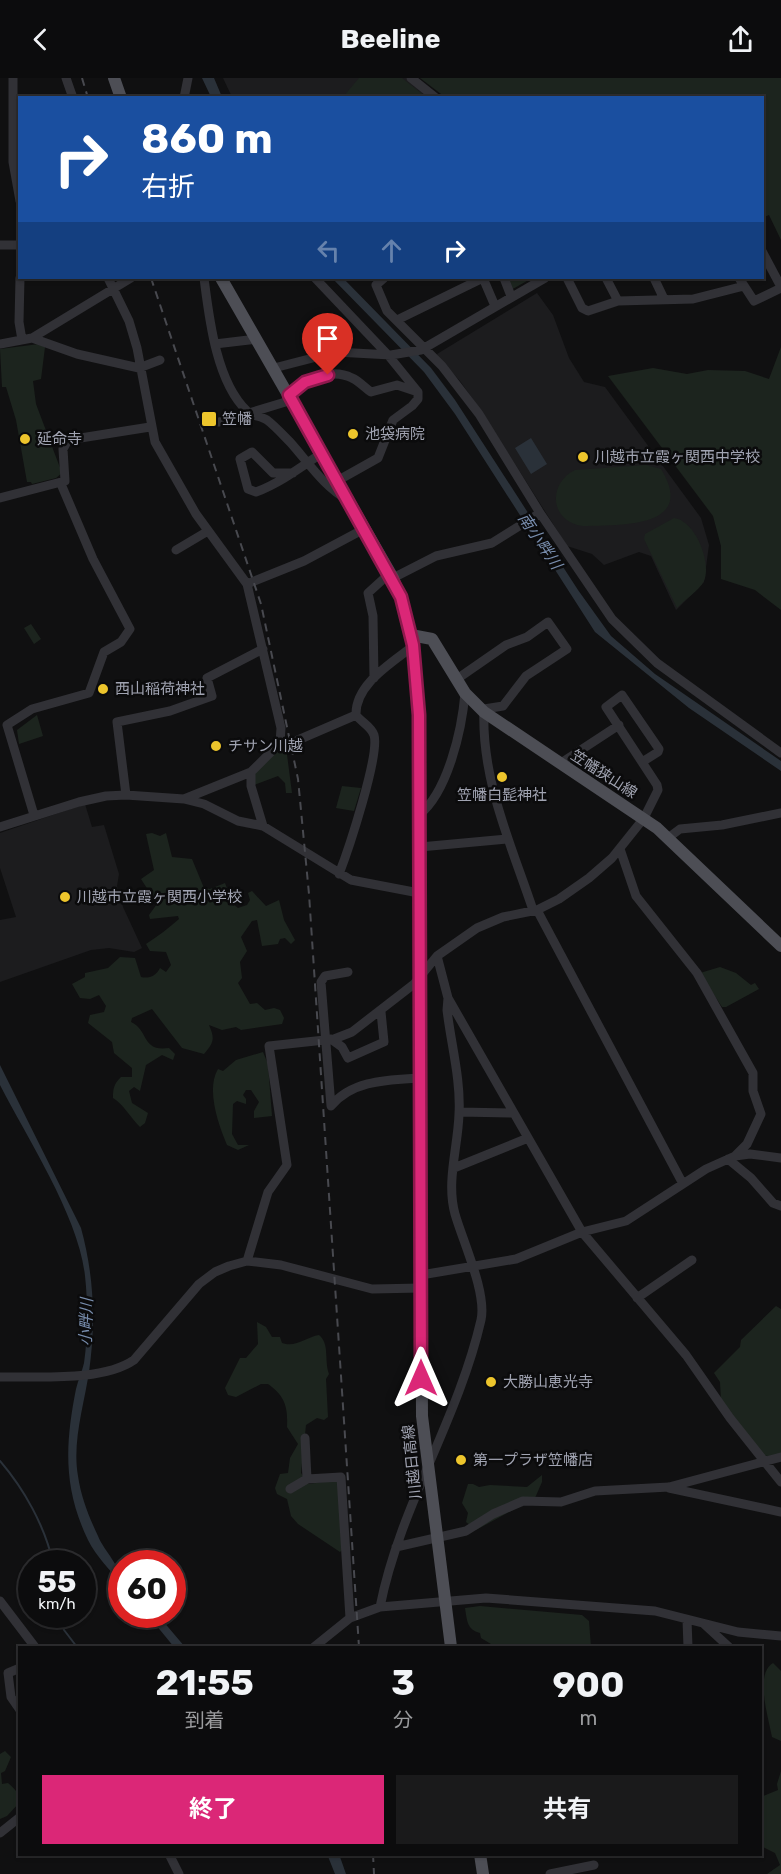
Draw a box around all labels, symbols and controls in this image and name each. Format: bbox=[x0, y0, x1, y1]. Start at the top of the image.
icon: back bbox=[24, 23, 57, 56]
text: Beeline bbox=[341, 23, 440, 55]
icon: share bbox=[724, 23, 757, 56]
text: 860 m bbox=[141, 114, 273, 164]
icon: right bbox=[42, 120, 120, 198]
text: 右折 bbox=[141, 171, 195, 203]
icon: left bbox=[312, 234, 345, 267]
icon: ahead bbox=[375, 234, 408, 267]
icon: right bbox=[438, 234, 471, 267]
pin bbox=[302, 313, 353, 375]
icon: arrive bbox=[311, 322, 344, 355]
marker: 笠幡 bbox=[200, 410, 218, 428]
place label: 笠幡 bbox=[222, 410, 252, 428]
place label: 池袋病院 bbox=[365, 425, 425, 443]
marker: 池袋病院 bbox=[346, 427, 360, 441]
place label: 延命寺 bbox=[37, 430, 82, 448]
marker: 延命寺 bbox=[18, 432, 32, 446]
place label: 川越市立霞ヶ関西中学校 bbox=[595, 448, 760, 466]
marker: 川越市立霞ヶ関西中学校 bbox=[576, 450, 590, 464]
water label: 南小畔川 bbox=[514, 509, 567, 574]
place label: 西山稲荷神社 bbox=[115, 680, 205, 698]
marker: 西山稲荷神社 bbox=[96, 682, 110, 696]
place label: チサン川越 bbox=[228, 737, 303, 755]
marker: チサン川越 bbox=[209, 739, 223, 753]
street label: 笠幡狭山線 bbox=[568, 746, 640, 802]
marker: 笠幡白髭神社 bbox=[495, 770, 509, 784]
place label: 笠幡白髭神社 bbox=[457, 786, 547, 804]
place label: 川越市立霞ヶ関西小学校 bbox=[77, 888, 242, 906]
marker: 川越市立霞ヶ関西小学校 bbox=[58, 890, 72, 904]
water label: 小畔川 bbox=[76, 1296, 96, 1346]
position arrow bbox=[389, 1346, 453, 1410]
place label: 大勝山恵光寺 bbox=[503, 1373, 593, 1391]
marker: 大勝山恵光寺 bbox=[484, 1375, 498, 1389]
street label: 川越日高線 bbox=[399, 1424, 425, 1500]
place label: 第一プラザ笠幡店 bbox=[473, 1451, 593, 1469]
marker: 第一プラザ笠幡店 bbox=[454, 1453, 468, 1467]
speed limit sign: 60 bbox=[108, 1550, 186, 1628]
text: 55 bbox=[38, 1564, 76, 1600]
text: km/h bbox=[38, 1595, 76, 1613]
text: 21:55 bbox=[155, 1661, 254, 1704]
text: 3 bbox=[391, 1661, 415, 1704]
text: 900 bbox=[552, 1663, 625, 1706]
text: m bbox=[580, 1706, 597, 1730]
text: 到着 bbox=[185, 1708, 225, 1732]
text: 分 bbox=[393, 1708, 413, 1732]
button: 終了 bbox=[42, 1775, 384, 1844]
button: 共有 bbox=[396, 1775, 738, 1844]

